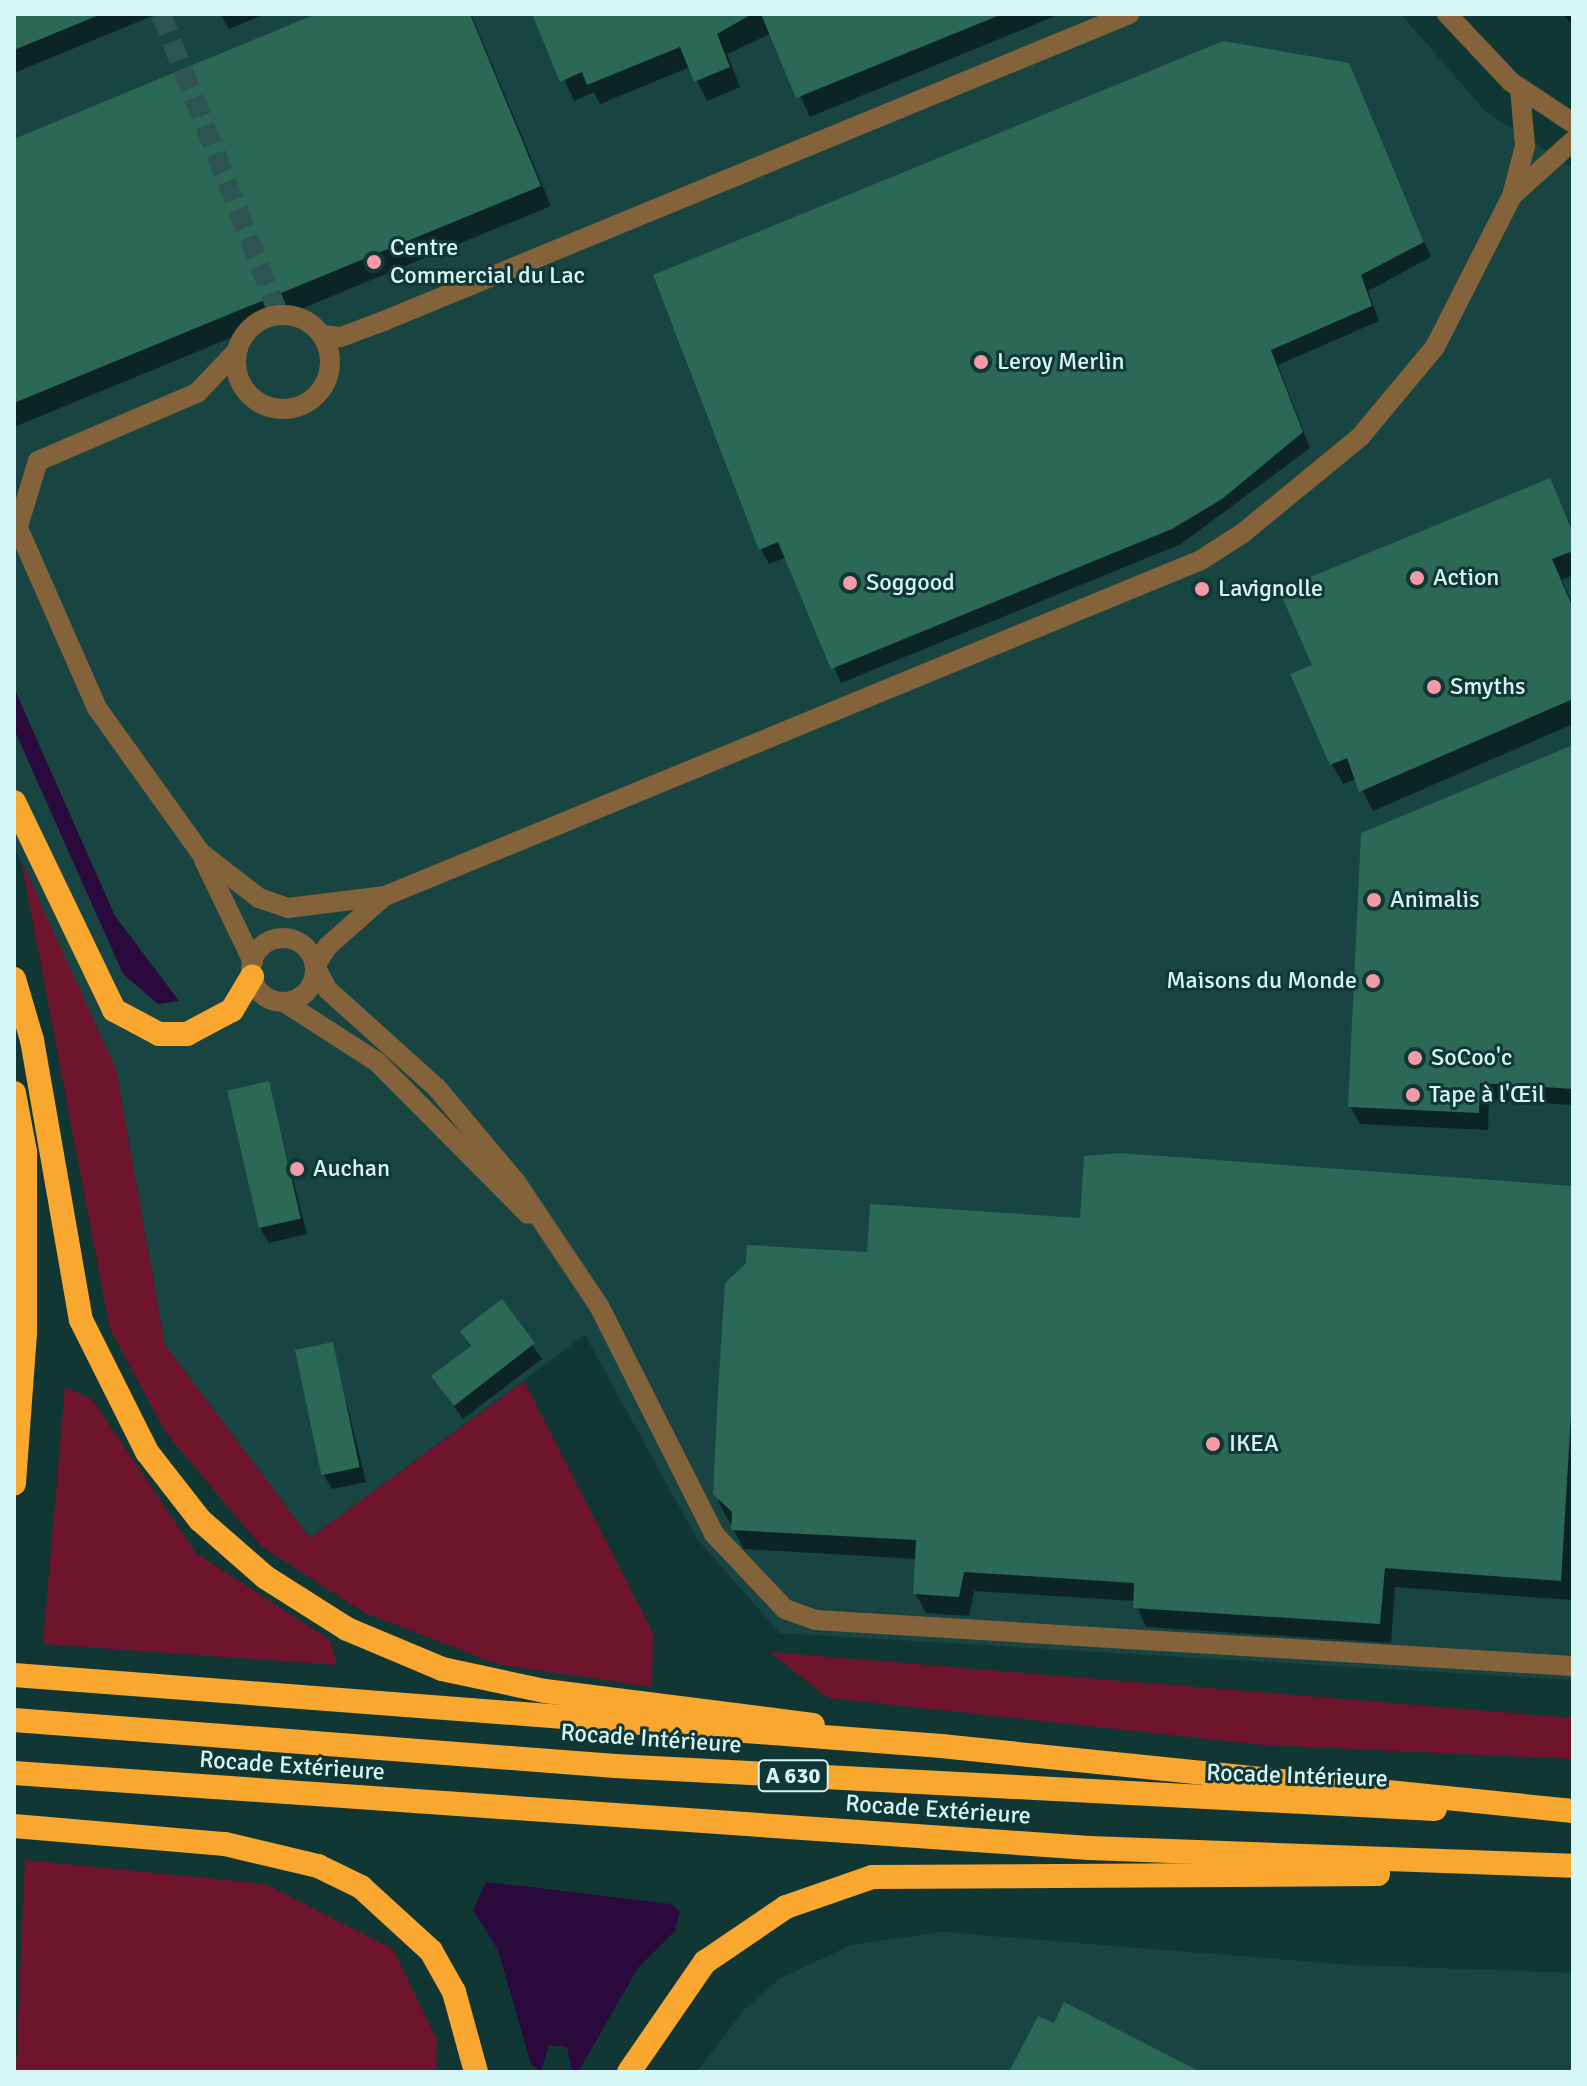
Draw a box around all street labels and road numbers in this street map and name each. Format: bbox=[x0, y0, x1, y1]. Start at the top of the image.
street label: Rocade Intérieure bbox=[559, 1718, 743, 1760]
street label: Rocade Extérieure bbox=[198, 1745, 386, 1787]
road number: A 630 bbox=[757, 1758, 829, 1794]
street label: Rocade Intérieure bbox=[1206, 1758, 1388, 1794]
street label: Rocade Extérieure bbox=[844, 1789, 1032, 1831]

